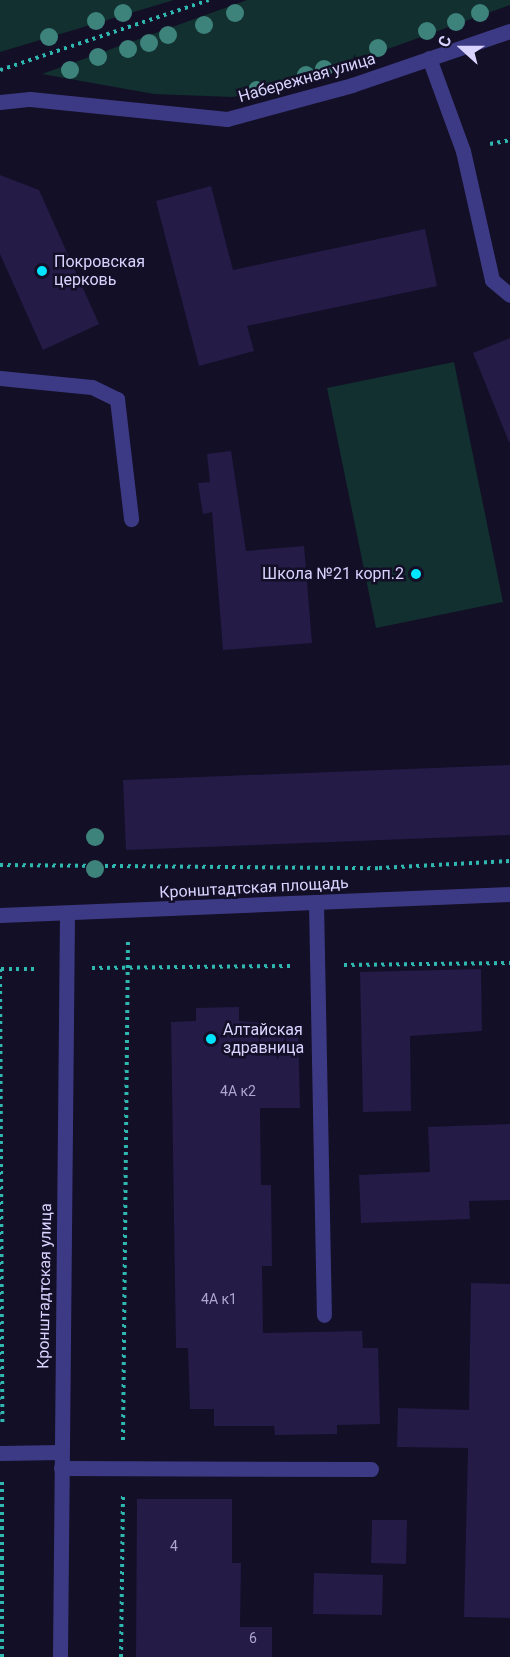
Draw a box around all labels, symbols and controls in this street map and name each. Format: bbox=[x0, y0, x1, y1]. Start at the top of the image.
north arrow bbox=[432, 18, 492, 78]
text: С bbox=[434, 33, 455, 50]
street label: Набережная улица bbox=[236, 49, 378, 107]
place label: Покровская церковь bbox=[54, 252, 145, 290]
marker: Покровская церковь bbox=[35, 264, 49, 278]
place label: Школа №21 корп.2 bbox=[262, 564, 404, 584]
marker: Школа №21 корп.2 bbox=[409, 567, 423, 581]
street label: Кронштадтская площадь bbox=[159, 873, 349, 903]
place label: Алтайская здравница bbox=[223, 1020, 304, 1058]
marker: Алтайская здравница bbox=[204, 1032, 218, 1046]
house number: 4А к2 bbox=[220, 1083, 256, 1099]
street label: Кронштадтская улица bbox=[34, 1203, 56, 1369]
house number: 4А к1 bbox=[201, 1291, 237, 1307]
house number: 4 bbox=[170, 1538, 178, 1554]
house number: 6 bbox=[249, 1630, 257, 1646]

